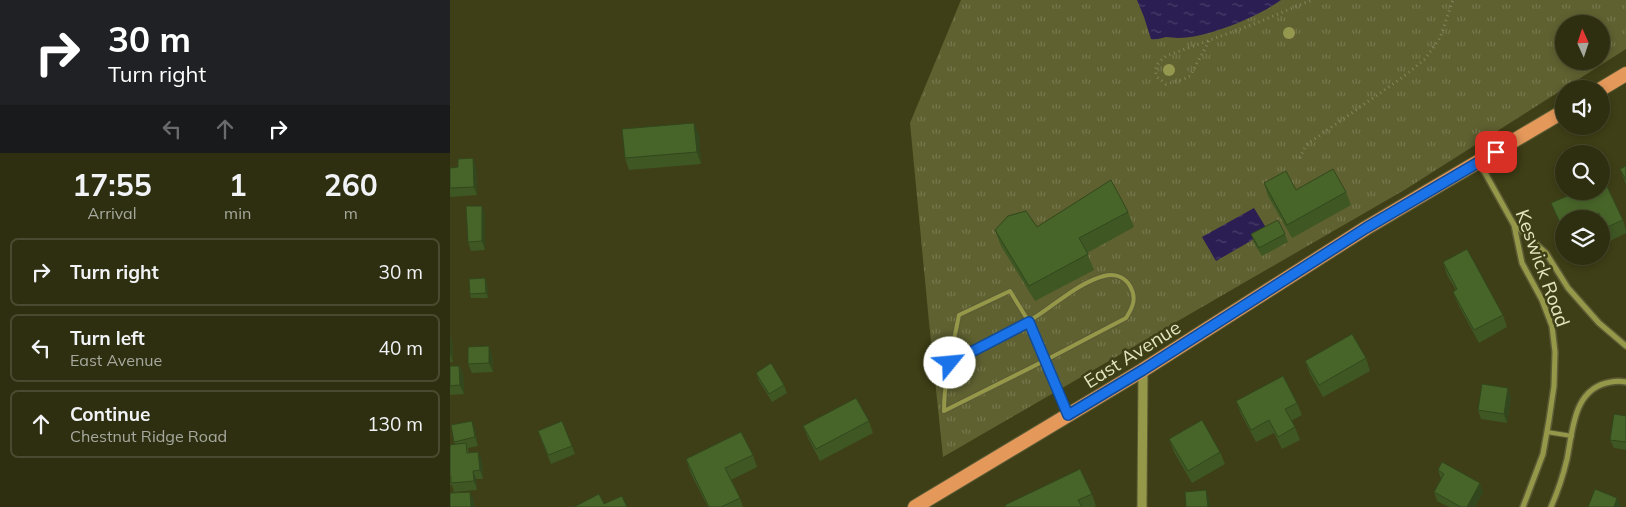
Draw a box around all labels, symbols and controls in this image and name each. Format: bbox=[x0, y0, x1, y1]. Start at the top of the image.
north arrow bbox=[1555, 15, 1610, 70]
map controls bbox=[1555, 15, 1610, 265]
text: 30 m bbox=[108, 17, 191, 61]
icon: right bbox=[25, 20, 90, 85]
text: Turn right bbox=[108, 60, 206, 88]
button: sound bbox=[1555, 80, 1610, 135]
icon: left bbox=[158, 115, 186, 143]
icon: ahead bbox=[211, 115, 239, 143]
icon: right bbox=[264, 115, 292, 143]
pin bbox=[1475, 131, 1517, 173]
icon: arrive bbox=[1482, 138, 1510, 166]
button: search bbox=[1555, 145, 1610, 200]
text: 17:55 bbox=[72, 166, 152, 204]
text: 1 bbox=[229, 166, 247, 204]
text: 260 bbox=[324, 166, 378, 204]
text: Arrival bbox=[88, 203, 137, 223]
text: min bbox=[224, 203, 251, 223]
text: m bbox=[344, 203, 358, 223]
street label: Keswick Road bbox=[1511, 206, 1575, 330]
button: layers bbox=[1555, 210, 1610, 265]
icon: right bbox=[27, 258, 55, 286]
text: Turn right bbox=[70, 260, 159, 284]
text: 30 m bbox=[379, 260, 423, 284]
street label: East Avenue bbox=[1079, 315, 1185, 393]
text: Turn left bbox=[70, 326, 145, 350]
icon: left bbox=[27, 334, 55, 362]
text: 40 m bbox=[379, 336, 423, 360]
position arrow bbox=[923, 336, 975, 388]
text: East Avenue bbox=[70, 350, 162, 370]
text: Continue bbox=[70, 402, 150, 426]
icon: ahead bbox=[27, 410, 55, 438]
text: 130 m bbox=[367, 412, 423, 436]
text: Chestnut Ridge Road bbox=[70, 426, 227, 446]

